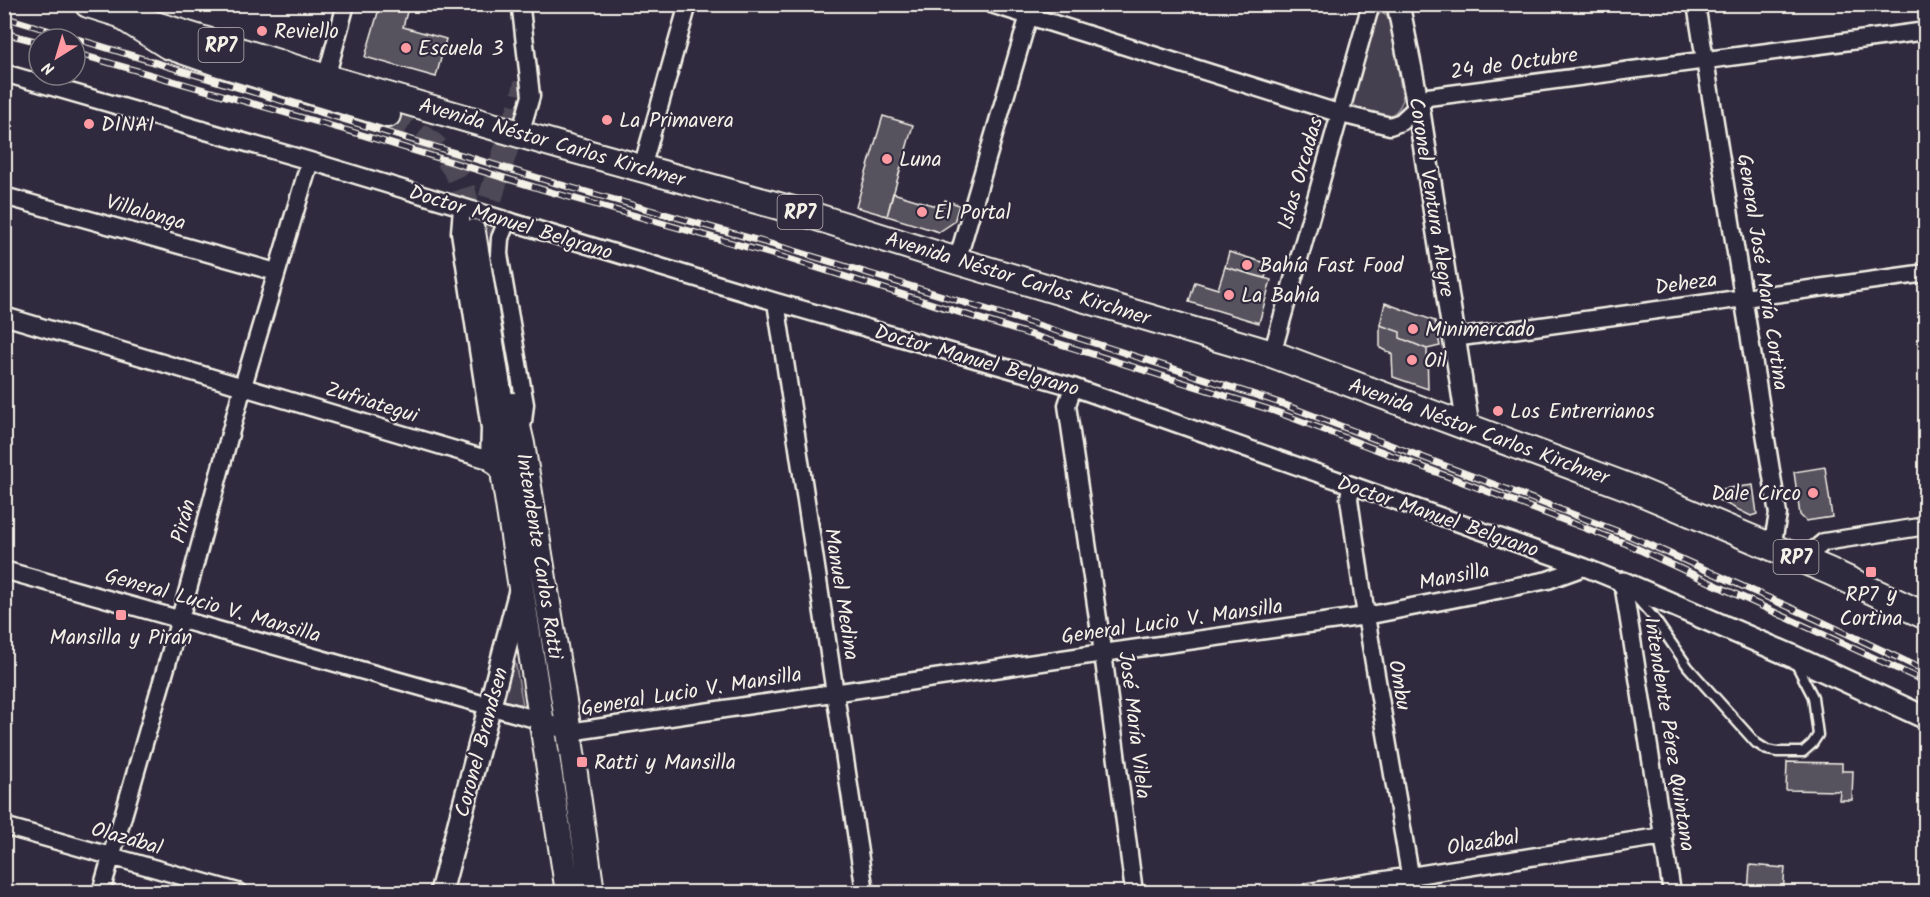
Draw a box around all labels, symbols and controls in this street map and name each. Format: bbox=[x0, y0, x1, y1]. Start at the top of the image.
place label: Reviello bbox=[274, 16, 339, 49]
marker: Reviello bbox=[255, 24, 269, 38]
north arrow bbox=[27, 27, 87, 87]
road number: RP7 bbox=[198, 28, 244, 62]
place label: Escuela 3 bbox=[418, 33, 504, 66]
street label: 24 de Octubre bbox=[1448, 39, 1581, 90]
marker: Escuela 3 bbox=[399, 41, 413, 55]
text: N bbox=[37, 55, 60, 81]
street label: Avenida Néstor Carlos Kirchner bbox=[415, 90, 689, 198]
street label: Coronel Ventura Alegre bbox=[1398, 95, 1463, 300]
place label: La Primavera bbox=[619, 105, 734, 138]
place label: DINAI bbox=[101, 109, 155, 142]
marker: La Primavera bbox=[600, 113, 614, 127]
street label: Islas Orcadas bbox=[1270, 113, 1333, 234]
marker: DINAI bbox=[82, 117, 96, 131]
place label: Luna bbox=[899, 144, 942, 177]
marker: Luna bbox=[880, 152, 894, 166]
street label: General José María Cortina bbox=[1727, 152, 1797, 393]
street label: Doctor Manuel Belgrano bbox=[405, 177, 617, 270]
street label: Villalonga bbox=[102, 186, 190, 241]
road number: RP7 bbox=[778, 195, 822, 229]
place label: El Portal bbox=[934, 197, 1011, 230]
marker: El Portal bbox=[915, 205, 929, 219]
street label: Avenida Néstor Carlos Kirchner bbox=[881, 223, 1155, 336]
place label: Bahía Fast Food bbox=[1259, 250, 1404, 283]
marker: Bahía Fast Food bbox=[1240, 258, 1254, 272]
street label: Deheza bbox=[1653, 264, 1720, 305]
place label: La Bahía bbox=[1241, 280, 1320, 313]
marker: La Bahía bbox=[1222, 288, 1236, 302]
place label: Minimercado bbox=[1425, 314, 1535, 347]
street label: Doctor Manuel Belgrano bbox=[870, 316, 1083, 406]
marker: Minimercado bbox=[1406, 322, 1420, 336]
place label: Oil bbox=[1424, 345, 1447, 378]
marker: Oil bbox=[1405, 353, 1419, 367]
street label: Avenida Néstor Carlos Kirchner bbox=[1343, 370, 1614, 495]
street label: Zufriategui bbox=[321, 374, 423, 433]
place label: Los Entrerrianos bbox=[1510, 396, 1655, 429]
marker: Los Entrerrianos bbox=[1491, 404, 1505, 418]
street label: Intendente Carlos Ratti bbox=[506, 451, 571, 663]
street label: Doctor Manuel Belgrano bbox=[1332, 467, 1543, 567]
place label: Dale Circo bbox=[1711, 478, 1801, 511]
marker: Dale Circo bbox=[1806, 486, 1820, 500]
street label: Pirán bbox=[163, 496, 206, 547]
street label: Manuel Medina bbox=[814, 526, 867, 663]
road number: RP7 bbox=[1774, 540, 1818, 574]
street label: Mansilla bbox=[1416, 554, 1493, 601]
street label: General Lucio V. Mansilla bbox=[101, 560, 325, 653]
marker: RP7 y Cortina bbox=[1864, 565, 1878, 579]
place label: RP7 y Cortina bbox=[1839, 579, 1903, 636]
street label: General Lucio V. Mansilla bbox=[1059, 591, 1285, 654]
marker: Mansilla y Pirán bbox=[114, 608, 128, 622]
street label: Intendente Pérez Quintana bbox=[1634, 615, 1703, 854]
place label: Mansilla y Pirán bbox=[50, 622, 192, 655]
street label: José María Vilela bbox=[1108, 650, 1159, 801]
street label: Ombu bbox=[1378, 657, 1419, 713]
street label: General Lucio V. Mansilla bbox=[578, 659, 804, 726]
street label: Coronel Brandsen bbox=[447, 664, 518, 821]
place label: Ratti y Mansilla bbox=[594, 747, 736, 780]
marker: Ratti y Mansilla bbox=[575, 755, 589, 769]
street label: Olazábal bbox=[87, 814, 166, 865]
street label: Olazábal bbox=[1445, 821, 1522, 865]

